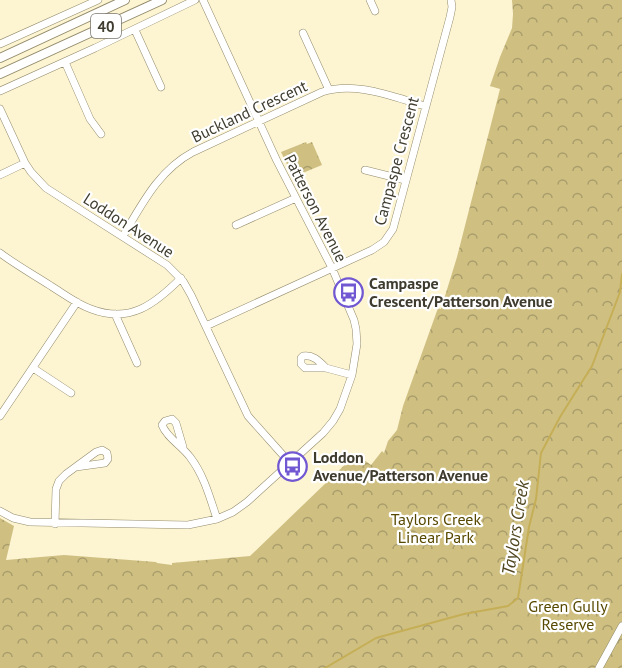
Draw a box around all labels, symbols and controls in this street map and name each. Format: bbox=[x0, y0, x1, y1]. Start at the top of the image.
road number: 40 bbox=[91, 14, 121, 38]
street label: Buckland Crescent bbox=[188, 75, 311, 147]
street label: Campaspe Crescent bbox=[369, 94, 423, 228]
street label: Patterson Avenue bbox=[280, 151, 352, 265]
street label: Loddon Avenue bbox=[80, 188, 178, 262]
place label: Campaspe Crescent/Patterson Avenue bbox=[369, 273, 553, 311]
bus stop icon: Campaspe Crescent/Patterson Avenue bbox=[332, 276, 364, 308]
place label: Loddon Avenue/Patterson Avenue bbox=[313, 447, 488, 485]
bus stop icon: Loddon Avenue/Patterson Avenue bbox=[276, 450, 308, 482]
water label: Taylors Creek bbox=[496, 478, 534, 577]
park label: Taylors Creek Linear Park bbox=[391, 509, 482, 547]
park label: Green Gully Reserve bbox=[528, 596, 608, 634]

